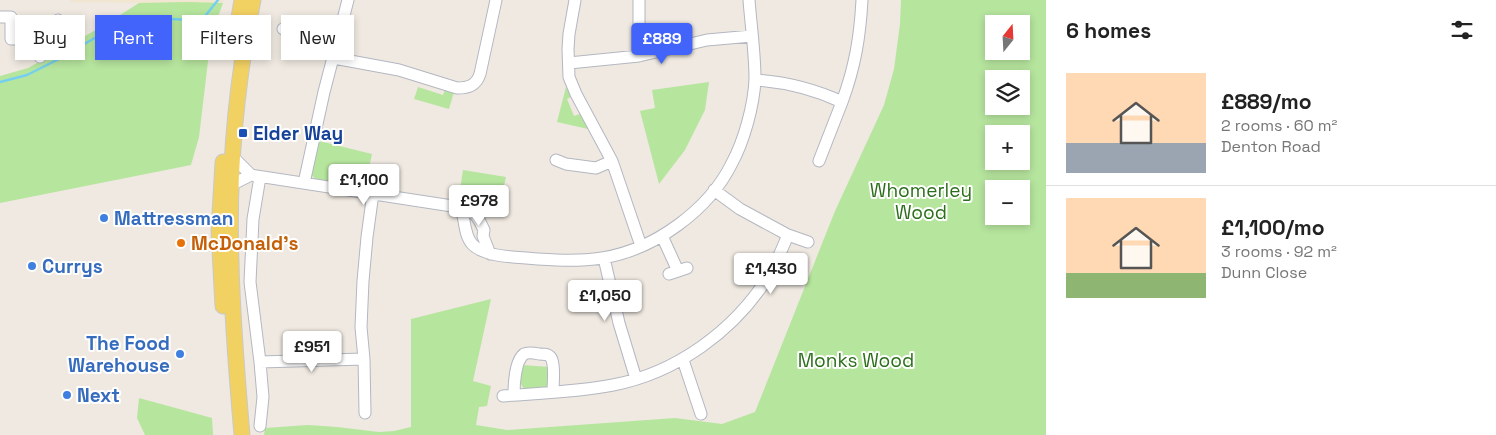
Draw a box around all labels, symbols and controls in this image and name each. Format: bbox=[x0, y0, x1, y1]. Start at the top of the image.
chip: Buy bbox=[15, 15, 85, 60]
chip: Rent bbox=[95, 15, 172, 60]
chip: Filters bbox=[182, 15, 271, 60]
chip: New bbox=[281, 15, 354, 60]
north arrow bbox=[985, 15, 1030, 60]
map controls bbox=[985, 15, 1030, 225]
icon: filters bbox=[1448, 16, 1476, 44]
text: 6 homes bbox=[1066, 17, 1151, 44]
pin: £889 bbox=[632, 22, 692, 65]
text: £889 bbox=[642, 28, 682, 49]
button: layers bbox=[985, 70, 1030, 115]
text: £889/mo bbox=[1221, 88, 1312, 115]
icon: home bbox=[1106, 93, 1166, 153]
text: 2 rooms · 60 m² bbox=[1221, 115, 1337, 136]
place label: Elder Way bbox=[253, 121, 343, 146]
button: + bbox=[985, 125, 1030, 170]
marker: Elder Way bbox=[237, 127, 249, 139]
text: Denton Road bbox=[1221, 136, 1321, 157]
pin: £1,100 bbox=[323, 164, 405, 206]
text: £1,100 bbox=[339, 169, 389, 190]
park label: Whomerley Wood bbox=[870, 178, 972, 225]
button: − bbox=[985, 180, 1030, 225]
pin: £978 bbox=[449, 184, 509, 227]
text: £978 bbox=[460, 190, 498, 211]
place label: Mattressman bbox=[114, 206, 234, 231]
marker: Mattressman bbox=[98, 212, 110, 224]
text: £1,100/mo bbox=[1221, 214, 1325, 241]
icon: home bbox=[1106, 218, 1166, 278]
place label: McDonald's bbox=[191, 231, 298, 256]
marker: McDonald's bbox=[175, 237, 187, 249]
text: 3 rooms · 92 m² bbox=[1221, 241, 1337, 262]
pin: £1,430 bbox=[730, 252, 812, 295]
place label: Currys bbox=[42, 254, 103, 279]
text: £1,430 bbox=[745, 258, 797, 279]
marker: Currys bbox=[26, 260, 38, 272]
text: Dunn Close bbox=[1221, 262, 1307, 283]
pin: £1,050 bbox=[564, 280, 646, 322]
text: £1,050 bbox=[579, 285, 631, 306]
pin: £951 bbox=[282, 330, 342, 373]
place label: The Food Warehouse bbox=[68, 331, 170, 378]
text: £951 bbox=[294, 336, 330, 357]
marker: The Food Warehouse bbox=[174, 348, 186, 360]
park label: Monks Wood bbox=[798, 348, 914, 373]
place label: Next bbox=[77, 383, 120, 408]
marker: Next bbox=[61, 389, 73, 401]

